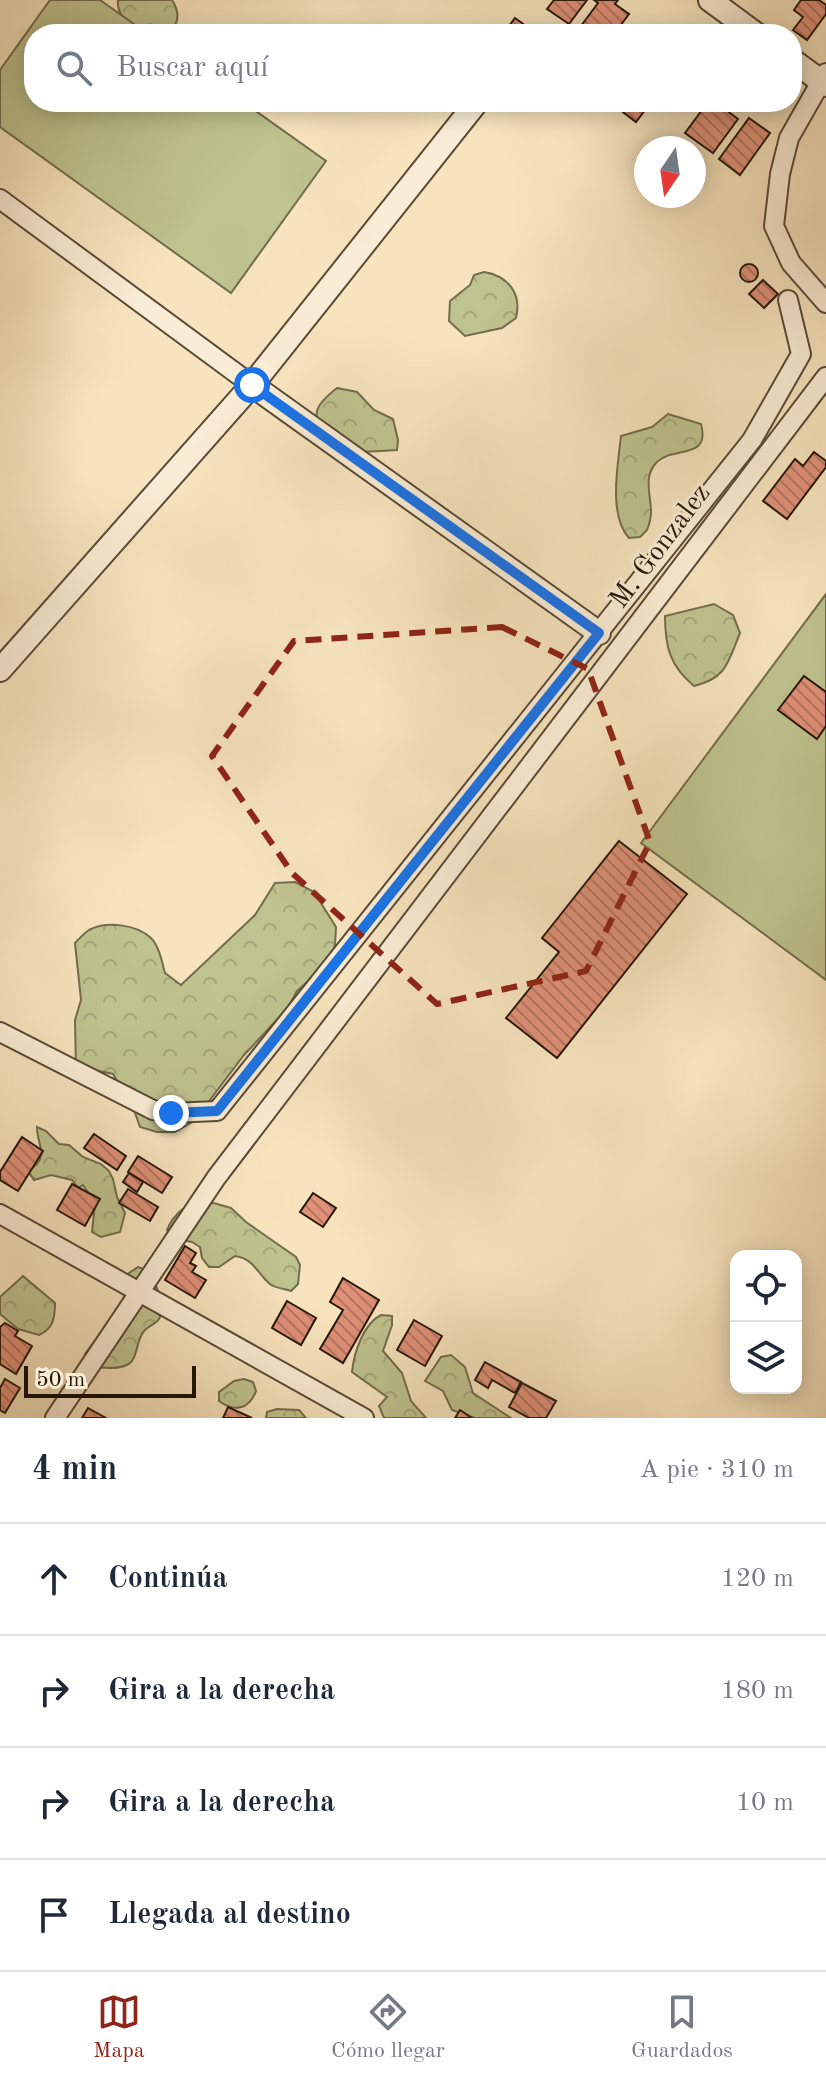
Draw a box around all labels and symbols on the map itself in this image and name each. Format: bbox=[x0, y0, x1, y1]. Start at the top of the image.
north arrow bbox=[634, 136, 706, 208]
route start bbox=[234, 367, 270, 403]
street label: M. Gonzalez bbox=[606, 480, 716, 614]
route end bbox=[153, 1095, 189, 1131]
scale bar bbox=[24, 1362, 196, 1398]

